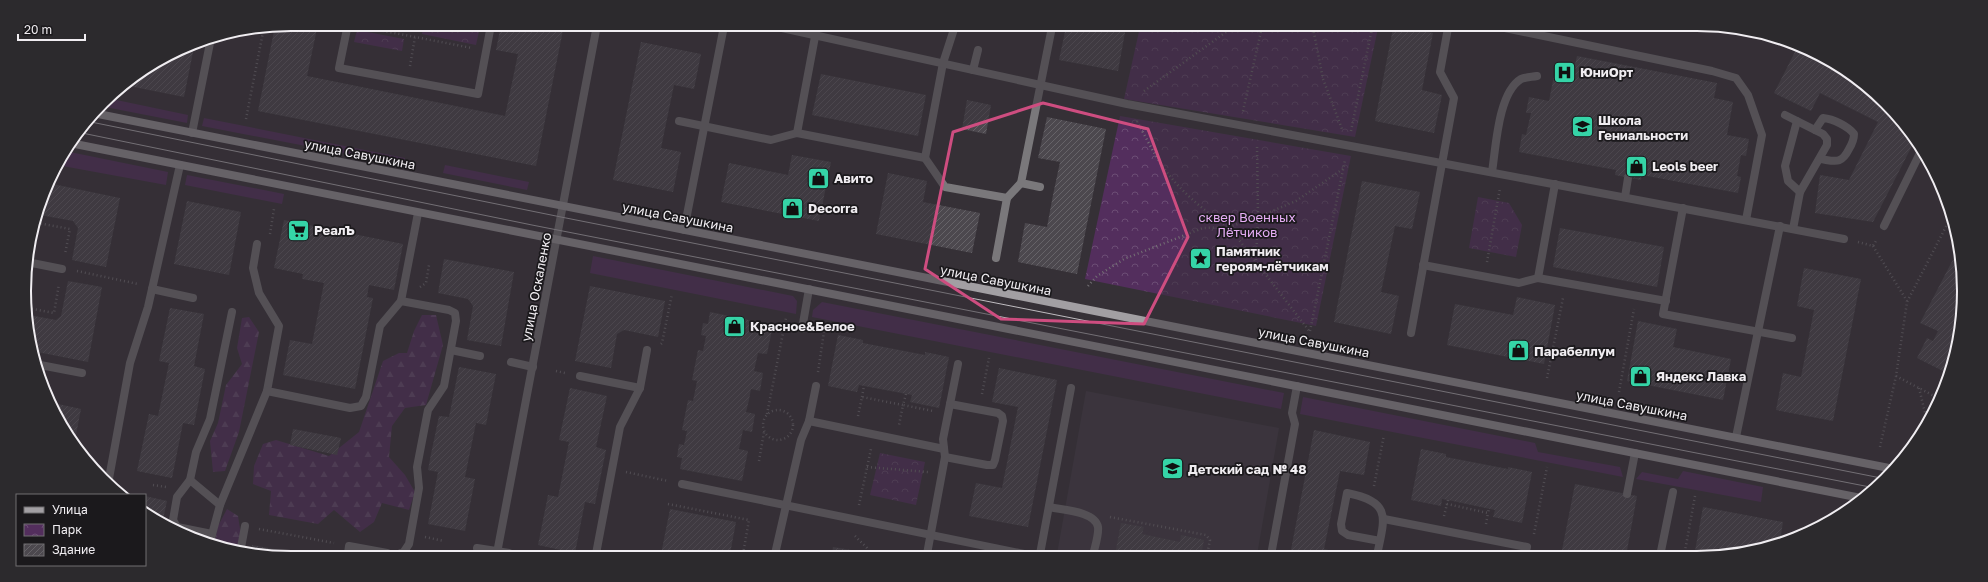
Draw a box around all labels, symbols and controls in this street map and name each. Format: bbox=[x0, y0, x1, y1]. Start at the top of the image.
scale bar bbox=[18, 16, 85, 42]
text: 20 m bbox=[24, 22, 52, 37]
hospital icon: ЮниОрт bbox=[1551, 59, 1577, 85]
place label: ЮниОрт bbox=[1580, 64, 1634, 80]
place label: Школа Гениальности bbox=[1598, 112, 1688, 143]
school or university icon: Школа Гениальности bbox=[1570, 114, 1596, 140]
street label: улица Савушкина bbox=[303, 135, 417, 173]
shop icon: Leols beer bbox=[1623, 153, 1649, 179]
place label: Leols beer bbox=[1652, 158, 1718, 174]
shop icon: Авито bbox=[805, 165, 831, 191]
place label: Авито bbox=[834, 170, 873, 186]
shop icon: Decorra bbox=[779, 195, 805, 221]
street label: улица Савушкина bbox=[621, 198, 735, 236]
place label: Decorra bbox=[808, 200, 858, 216]
park label: сквер Военных Лётчиков bbox=[1198, 209, 1296, 240]
supermarket icon: РеалЪ bbox=[286, 217, 312, 243]
place label: РеалЪ bbox=[314, 222, 355, 238]
street label: улица Оскаленко bbox=[518, 231, 554, 343]
place label: Памятник героям-лётчикам bbox=[1216, 243, 1329, 274]
place icon: Памятник героям-лётчикам bbox=[1188, 245, 1214, 271]
street label: улица Савушкина bbox=[939, 261, 1053, 299]
shop icon: Красное&Белое bbox=[721, 313, 747, 339]
place label: Красное&Белое bbox=[750, 318, 855, 334]
street label: улица Савушкина bbox=[1257, 323, 1371, 361]
shop icon: Парабеллум bbox=[1505, 338, 1531, 364]
place label: Парабеллум bbox=[1534, 343, 1615, 359]
shop icon: Яндекс Лавка bbox=[1628, 363, 1654, 389]
place label: Яндекс Лавка bbox=[1656, 368, 1747, 384]
street label: улица Савушкина bbox=[1575, 386, 1689, 424]
school or university icon: Детский сад № 48 bbox=[1159, 456, 1185, 482]
place label: Детский сад № 48 bbox=[1188, 461, 1307, 477]
legend bbox=[16, 494, 146, 566]
text: Улица bbox=[52, 502, 88, 517]
text: Парк bbox=[52, 522, 82, 537]
text: Здание bbox=[52, 542, 95, 557]

